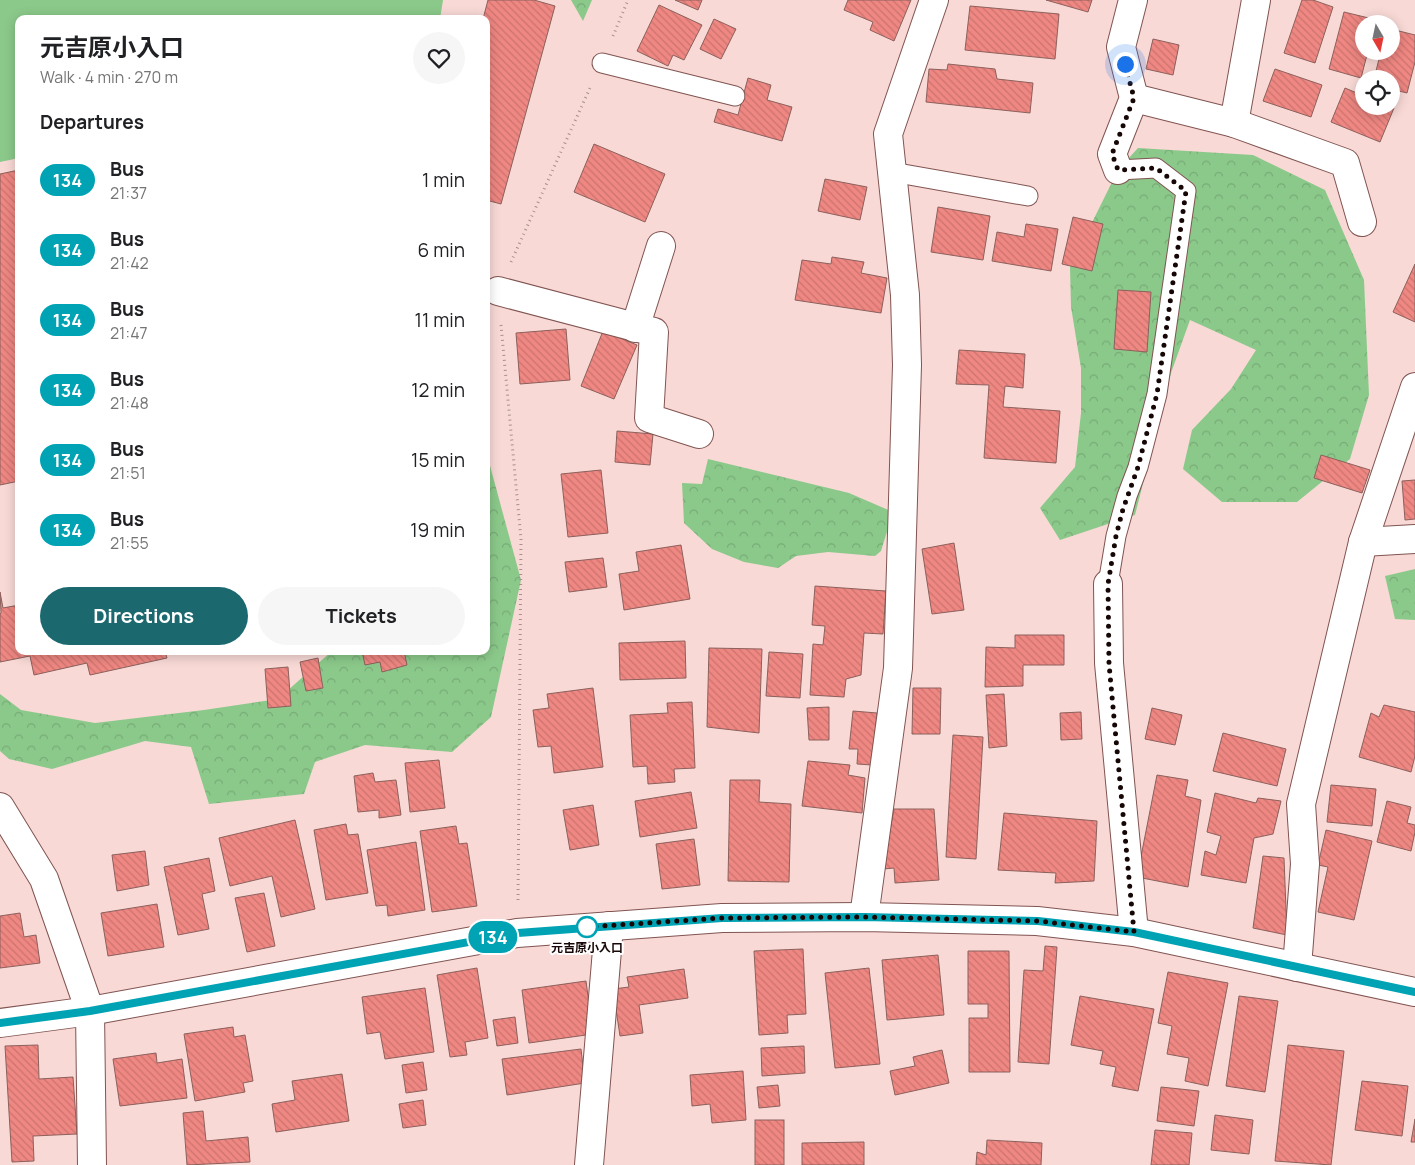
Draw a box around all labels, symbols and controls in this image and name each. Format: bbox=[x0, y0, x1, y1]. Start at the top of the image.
north arrow bbox=[1355, 15, 1400, 60]
map controls bbox=[1355, 15, 1400, 115]
text: 元吉原小入口 bbox=[40, 30, 184, 63]
button: heart bbox=[413, 32, 465, 84]
your location bbox=[1113, 52, 1138, 77]
text: Walk · 4 min · 270 m bbox=[40, 66, 178, 88]
button: locate bbox=[1355, 70, 1400, 115]
text: Departures bbox=[40, 109, 144, 135]
text: Bus bbox=[110, 156, 144, 182]
text: 1 min bbox=[422, 167, 465, 193]
text: 134 bbox=[53, 168, 82, 192]
text: 21:37 bbox=[110, 182, 147, 204]
text: Bus bbox=[110, 226, 144, 252]
text: 6 min bbox=[418, 237, 465, 263]
text: 134 bbox=[53, 238, 82, 262]
text: 21:42 bbox=[110, 252, 149, 274]
text: Bus bbox=[110, 296, 144, 322]
text: 11 min bbox=[415, 307, 465, 333]
text: 134 bbox=[53, 308, 82, 332]
text: 21:47 bbox=[110, 322, 148, 344]
text: Bus bbox=[110, 366, 144, 392]
text: 12 min bbox=[411, 377, 465, 403]
text: 134 bbox=[53, 378, 82, 402]
text: 21:48 bbox=[110, 392, 149, 414]
text: Bus bbox=[110, 436, 144, 462]
text: 15 min bbox=[411, 447, 465, 473]
text: 134 bbox=[53, 448, 82, 472]
text: 21:51 bbox=[110, 462, 146, 484]
text: Bus bbox=[110, 506, 144, 532]
text: 19 min bbox=[410, 517, 465, 543]
text: 134 bbox=[53, 518, 82, 542]
text: 21:55 bbox=[110, 532, 149, 554]
button: Directions bbox=[40, 587, 248, 645]
button: Tickets bbox=[258, 587, 465, 645]
marker: 元吉原小入口 bbox=[576, 916, 598, 938]
line badge: 134 bbox=[464, 921, 522, 953]
text: 134 bbox=[478, 925, 508, 949]
place label: 元吉原小入口 bbox=[551, 939, 623, 956]

